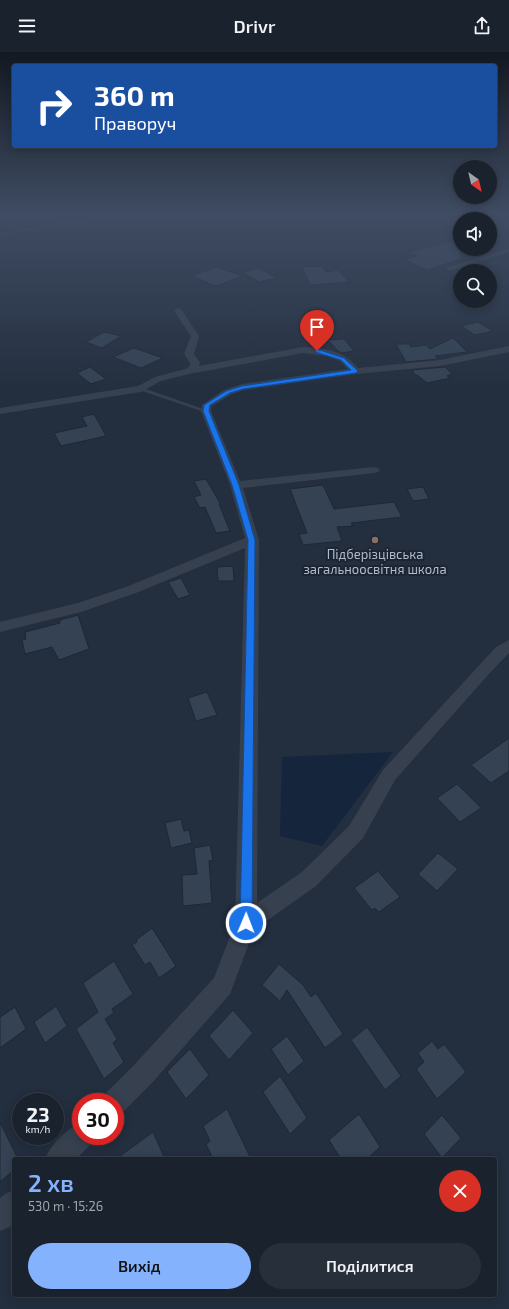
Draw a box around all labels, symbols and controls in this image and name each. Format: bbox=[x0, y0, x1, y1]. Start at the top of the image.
icon: menu bbox=[16, 15, 38, 37]
text: Drivr bbox=[234, 15, 275, 37]
icon: share bbox=[471, 15, 493, 37]
text: 360 m bbox=[94, 78, 175, 112]
icon: right bbox=[28, 80, 80, 132]
text: Праворуч bbox=[94, 112, 176, 134]
north arrow bbox=[453, 160, 497, 204]
map controls bbox=[453, 160, 497, 308]
button: sound bbox=[453, 212, 497, 256]
button: search bbox=[453, 264, 497, 308]
pin bbox=[300, 310, 334, 351]
icon: arrive bbox=[306, 316, 328, 338]
marker: Підберізцівська загальноосвітня школа bbox=[370, 535, 380, 545]
place label: Підберізцівська загальноосвітня школа bbox=[303, 546, 447, 577]
position arrow bbox=[225, 902, 267, 944]
speed limit sign: 30 bbox=[72, 1093, 124, 1145]
text: 23 bbox=[27, 1102, 49, 1126]
text: km/h bbox=[26, 1123, 50, 1135]
text: 2 хв bbox=[28, 1168, 74, 1197]
button: close bbox=[439, 1170, 481, 1212]
text: 530 m · 15:26 bbox=[28, 1198, 103, 1214]
button: Вихід bbox=[28, 1243, 251, 1289]
button: Поділитися bbox=[259, 1243, 481, 1289]

